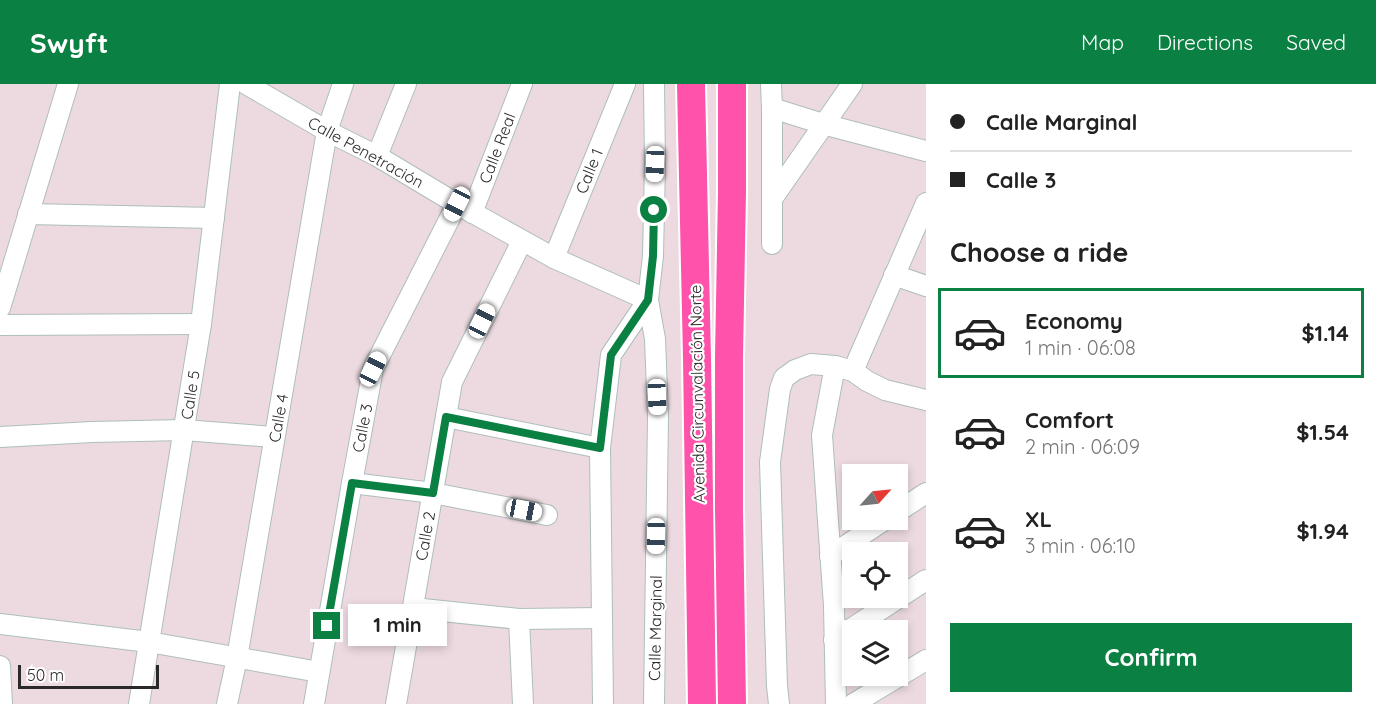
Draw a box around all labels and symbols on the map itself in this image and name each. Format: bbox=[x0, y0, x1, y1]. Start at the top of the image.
street label: Calle Real bbox=[474, 110, 520, 186]
street label: Calle Penetración bbox=[305, 112, 427, 192]
street label: Calle 1 bbox=[571, 146, 607, 196]
car bbox=[645, 146, 665, 182]
car bbox=[441, 184, 473, 224]
route start bbox=[640, 196, 667, 223]
street label: Avenida Circunvalación Norte bbox=[685, 285, 709, 503]
car bbox=[466, 301, 498, 341]
car bbox=[357, 349, 389, 389]
street label: Calle 5 bbox=[176, 369, 204, 421]
car bbox=[647, 379, 667, 415]
street label: Calle 4 bbox=[264, 392, 292, 444]
street label: Calle 3 bbox=[347, 402, 377, 454]
north arrow bbox=[842, 464, 908, 530]
car bbox=[505, 498, 543, 522]
street label: Calle 2 bbox=[411, 510, 439, 562]
car bbox=[647, 518, 665, 554]
street label: Calle Marginal bbox=[644, 575, 666, 681]
callout: 1 min bbox=[348, 605, 447, 647]
route end bbox=[313, 612, 340, 639]
scale bar bbox=[18, 662, 159, 690]

